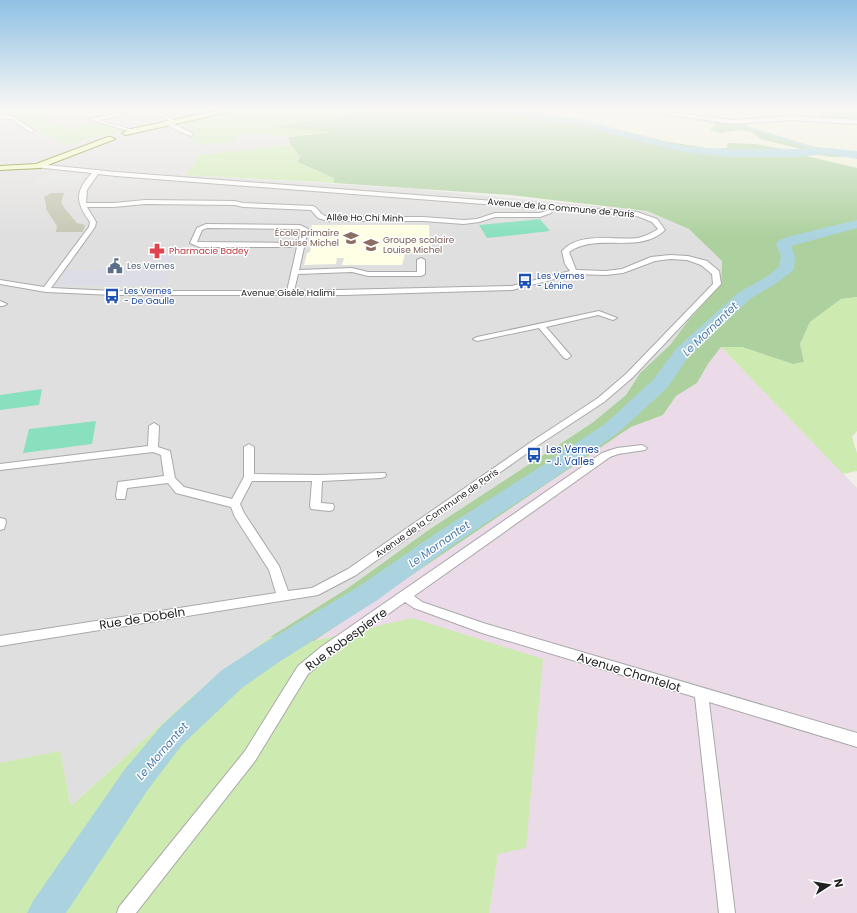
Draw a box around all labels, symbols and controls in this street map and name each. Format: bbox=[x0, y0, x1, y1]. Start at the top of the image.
street label: Avenue de la Commune de Paris bbox=[487, 196, 635, 220]
street label: Allée Ho Chi Minh bbox=[326, 211, 404, 225]
place label: École primaire Louise Michel bbox=[275, 227, 339, 249]
school or university icon: École primaire Louise Michel bbox=[342, 229, 360, 247]
place label: Groupe scolaire Louise Michel bbox=[383, 234, 455, 256]
school or university icon: Groupe scolaire Louise Michel bbox=[362, 236, 380, 254]
pharmacy icon: Pharmacie Badey bbox=[148, 242, 166, 260]
place label: Pharmacie Badey bbox=[169, 245, 249, 257]
public building icon: Les Vernes bbox=[106, 257, 124, 275]
place label: Les Vernes bbox=[127, 260, 175, 272]
place label: Les Vernes - Lénine bbox=[537, 270, 585, 292]
bus stop icon: Les Vernes - Lénine bbox=[516, 272, 534, 290]
place label: Les Vernes - De Gaulle bbox=[124, 285, 175, 307]
bus stop icon: Les Vernes - De Gaulle bbox=[103, 287, 121, 305]
street label: Avenue Gisèle Halimi bbox=[241, 287, 335, 299]
water label: Le Mornantet bbox=[679, 298, 742, 360]
place label: Les Vernes - J. Valles bbox=[546, 442, 599, 469]
bus stop icon: Les Vernes - J. Valles bbox=[525, 446, 543, 464]
street label: Avenue de la Commune de Paris bbox=[373, 466, 501, 560]
water label: Le Mornantet bbox=[405, 516, 474, 571]
street label: Rue de Dobeln bbox=[98, 603, 186, 633]
street label: Rue Robespierre bbox=[302, 604, 390, 674]
street label: Avenue Chantelot bbox=[575, 648, 683, 696]
water label: Le Mornantet bbox=[132, 718, 192, 783]
north arrow bbox=[809, 865, 849, 905]
text: N bbox=[830, 877, 847, 889]

